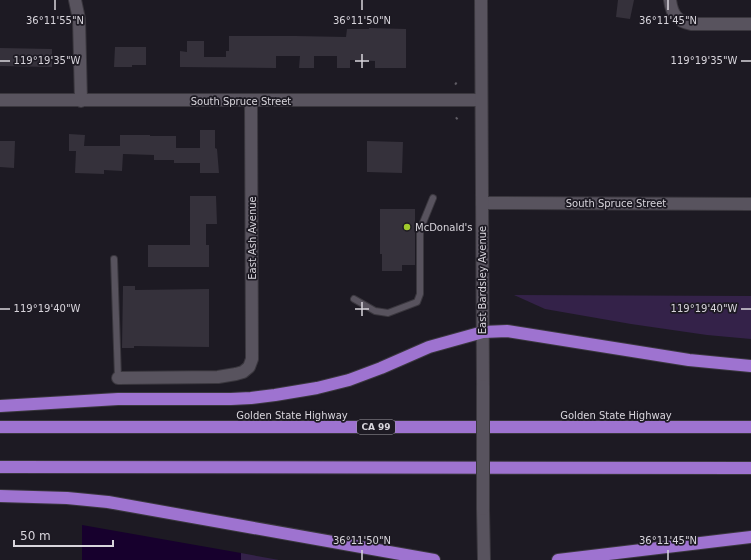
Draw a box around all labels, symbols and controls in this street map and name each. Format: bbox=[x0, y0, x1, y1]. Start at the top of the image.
text: 36°11'55"N bbox=[26, 15, 84, 26]
text: 36°11'50"N bbox=[333, 15, 391, 26]
text: 36°11'45"N bbox=[639, 15, 697, 26]
text: 119°19'35"W bbox=[14, 55, 80, 66]
text: 119°19'35"W bbox=[671, 55, 737, 66]
street label: South Spruce Street bbox=[191, 96, 291, 107]
street label: East Ash Avenue bbox=[247, 196, 258, 280]
street label: South Spruce Street bbox=[566, 198, 666, 209]
marker: McDonald's bbox=[402, 222, 412, 232]
place label: McDonald's bbox=[415, 222, 473, 233]
street label: East Bardsley Avenue bbox=[477, 226, 488, 334]
text: 119°19'40"W bbox=[14, 303, 80, 314]
text: 119°19'40"W bbox=[671, 303, 737, 314]
street label: Golden State Highway bbox=[236, 410, 348, 421]
street label: Golden State Highway bbox=[560, 410, 672, 421]
road number: CA 99 bbox=[357, 420, 395, 434]
scale bar bbox=[14, 522, 113, 548]
text: 50 m bbox=[20, 529, 51, 543]
text: 36°11'50"N bbox=[333, 535, 391, 546]
text: 36°11'45"N bbox=[639, 535, 697, 546]

